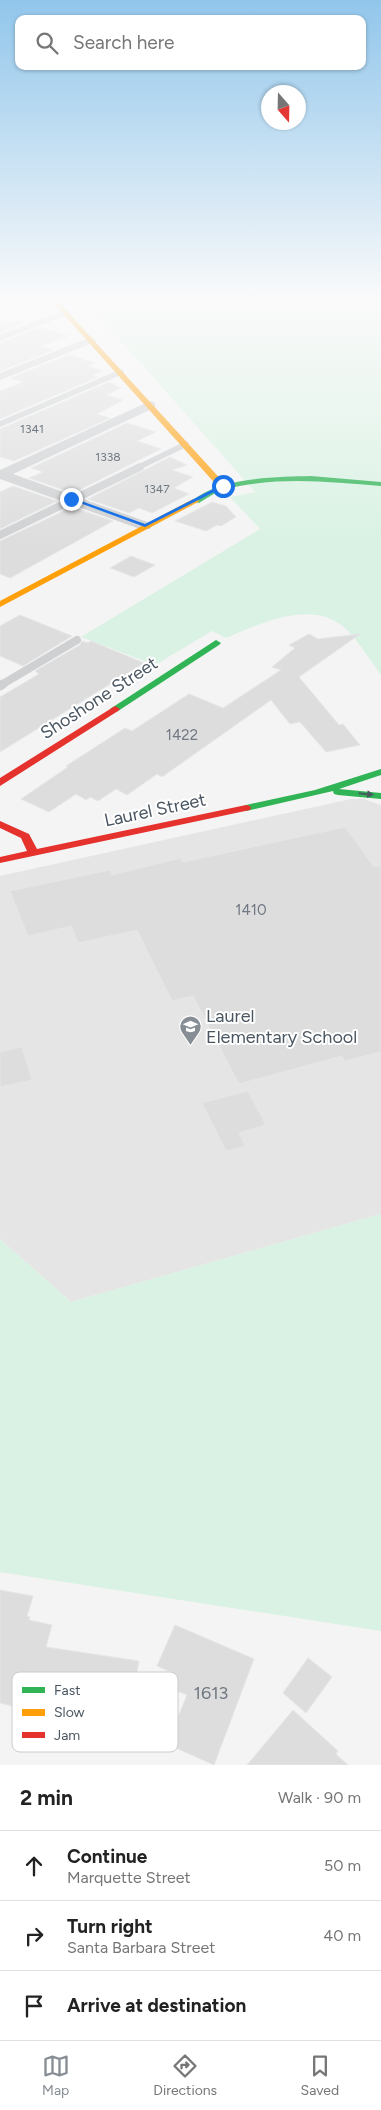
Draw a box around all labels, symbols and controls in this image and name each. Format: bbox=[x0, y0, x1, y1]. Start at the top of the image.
search box bbox=[15, 15, 366, 70]
icon: search bbox=[33, 29, 61, 57]
text: Search here bbox=[73, 31, 175, 54]
north arrow bbox=[261, 85, 306, 130]
house number: 1341 bbox=[20, 422, 44, 436]
house number: 1338 bbox=[95, 450, 121, 464]
route start bbox=[212, 475, 235, 498]
house number: 1347 bbox=[144, 482, 170, 496]
route end bbox=[60, 488, 83, 511]
street label: Shoshone Street bbox=[36, 652, 162, 744]
house number: 1422 bbox=[166, 726, 198, 744]
street label: Laurel Street bbox=[102, 788, 208, 831]
one-way arrow bbox=[359, 790, 375, 798]
house number: 1410 bbox=[235, 901, 267, 919]
place label: Laurel Elementary School bbox=[206, 1005, 357, 1048]
school or university icon: Laurel Elementary School bbox=[178, 1014, 202, 1045]
legend bbox=[12, 1672, 178, 1752]
text: Fast bbox=[54, 1682, 80, 1699]
house number: 1613 bbox=[194, 1682, 228, 1704]
text: Slow bbox=[54, 1704, 85, 1721]
text: Jam bbox=[54, 1727, 80, 1744]
text: 2 min bbox=[20, 1785, 73, 1810]
text: Walk · 90 m bbox=[278, 1788, 361, 1807]
text: Continue bbox=[67, 1845, 147, 1868]
icon: ahead bbox=[20, 1852, 48, 1880]
text: 50 m bbox=[324, 1856, 361, 1875]
text: Marquette Street bbox=[67, 1868, 191, 1887]
text: Turn right bbox=[67, 1915, 153, 1938]
icon: right bbox=[20, 1922, 48, 1950]
text: 40 m bbox=[323, 1926, 361, 1945]
text: Santa Barbara Street bbox=[67, 1938, 215, 1957]
icon: arrive bbox=[20, 1992, 48, 2020]
text: Arrive at destination bbox=[67, 1994, 246, 2017]
tab: Map bbox=[42, 2052, 70, 2099]
tab: Directions bbox=[153, 2052, 217, 2099]
tab: Saved bbox=[301, 2052, 339, 2099]

